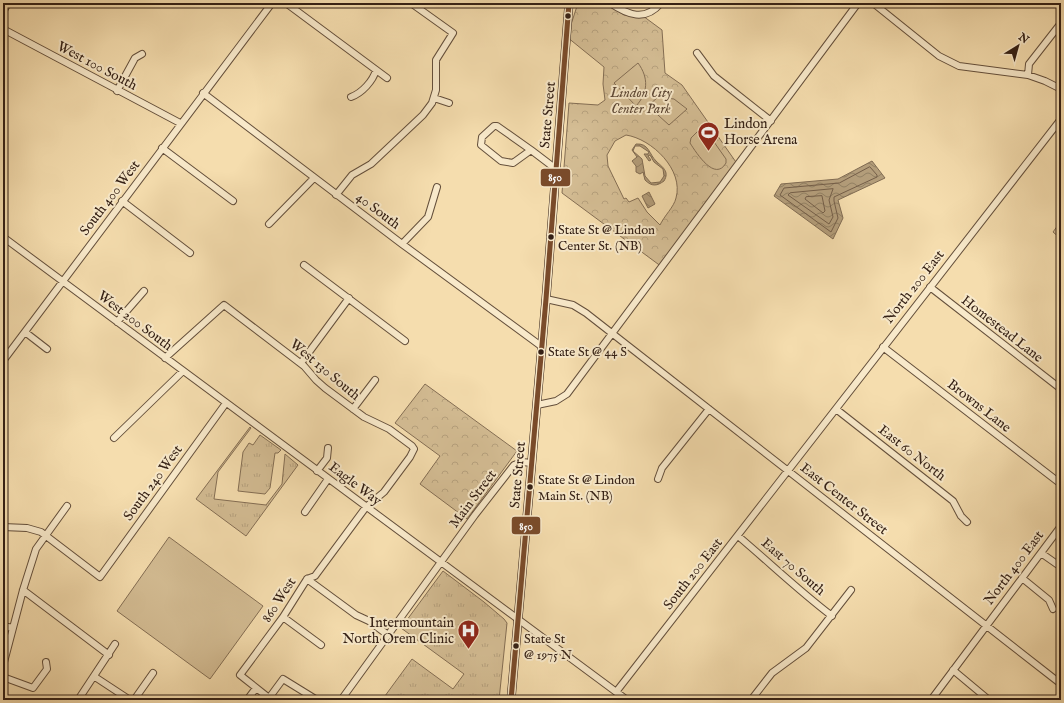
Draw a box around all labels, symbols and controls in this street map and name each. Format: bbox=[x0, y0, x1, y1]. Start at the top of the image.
unlabelled marker bbox=[563, 11, 573, 21]
north arrow bbox=[998, 26, 1038, 66]
text: N bbox=[1015, 30, 1032, 48]
street label: West 100 South bbox=[54, 37, 141, 95]
street label: State Street bbox=[536, 81, 560, 149]
park label: Lindon City Center Park bbox=[609, 84, 673, 118]
place label: Lindon Horse Arena bbox=[724, 115, 798, 149]
sports icon: Lindon Horse Arena bbox=[696, 119, 722, 152]
street label: South 400 West bbox=[76, 157, 144, 239]
line badge: 850 bbox=[540, 168, 571, 187]
text: 850 bbox=[548, 171, 562, 185]
street label: 40 South bbox=[352, 188, 404, 234]
place label: State St @ Lindon Center St. (NB) bbox=[558, 222, 655, 255]
marker: State St @ Lindon Center St. (NB) bbox=[546, 232, 556, 242]
street label: North 200 East bbox=[880, 246, 948, 327]
street label: West 200 South bbox=[94, 287, 177, 355]
street label: Homestead Lane bbox=[957, 291, 1047, 367]
street label: West 130 South bbox=[286, 335, 364, 405]
place label: State St @ 44 S bbox=[548, 344, 627, 361]
marker: State St @ 44 S bbox=[536, 347, 546, 357]
street label: Browns Lane bbox=[943, 375, 1015, 437]
street label: East 60 North bbox=[875, 421, 950, 485]
street label: South 240 West bbox=[119, 441, 187, 524]
street label: State Street bbox=[506, 441, 530, 509]
street label: Eagle Way bbox=[325, 458, 385, 510]
street label: East Center Street bbox=[796, 459, 892, 539]
street label: Main Street bbox=[445, 466, 501, 532]
place label: State St @ Lindon Main St. (NB) bbox=[538, 472, 635, 505]
marker: State St @ Lindon Main St. (NB) bbox=[525, 482, 535, 492]
line badge: 850 bbox=[511, 516, 541, 535]
text: 850 bbox=[519, 520, 533, 534]
street label: North 400 East bbox=[980, 527, 1048, 609]
street label: South 200 East bbox=[659, 534, 727, 613]
street label: East 70 South bbox=[757, 534, 829, 600]
street label: 860 West bbox=[258, 574, 300, 626]
place label: Intermountain North Orem Clinic bbox=[343, 614, 455, 648]
hospital icon: Intermountain North Orem Clinic bbox=[456, 618, 482, 651]
place label: State St @ 1975 N bbox=[524, 631, 572, 664]
marker: State St @ 1975 N bbox=[511, 641, 521, 651]

